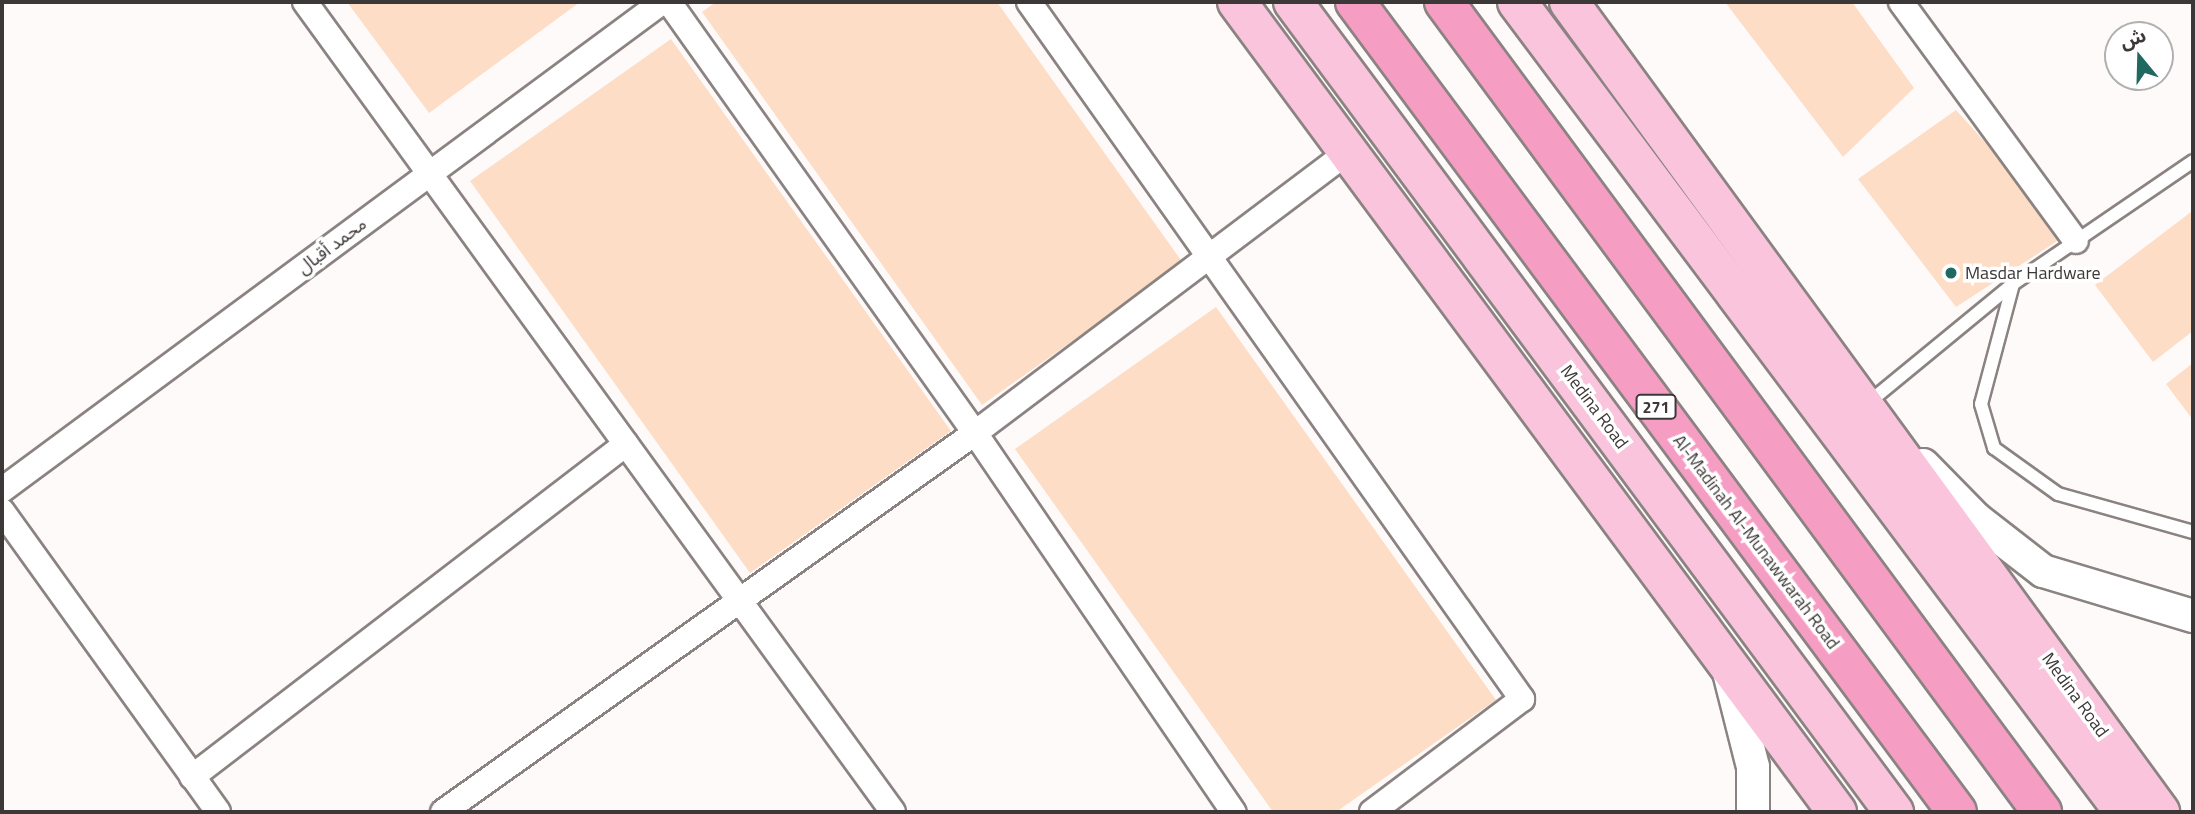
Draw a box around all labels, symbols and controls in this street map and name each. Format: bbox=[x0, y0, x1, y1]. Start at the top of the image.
text: ش bbox=[2116, 20, 2150, 56]
north arrow bbox=[2104, 21, 2174, 91]
street label: محمد أقبال bbox=[293, 213, 371, 279]
place label: Masdar Hardware bbox=[1965, 262, 2101, 284]
marker: Masdar Hardware bbox=[1943, 265, 1959, 281]
street label: Medina Road bbox=[1556, 361, 1632, 453]
road number: 271 bbox=[1635, 394, 1677, 420]
street label: Al-Madinah Al-Munawwarah Road bbox=[1668, 430, 1844, 654]
street label: Medina Road bbox=[2037, 649, 2113, 741]

